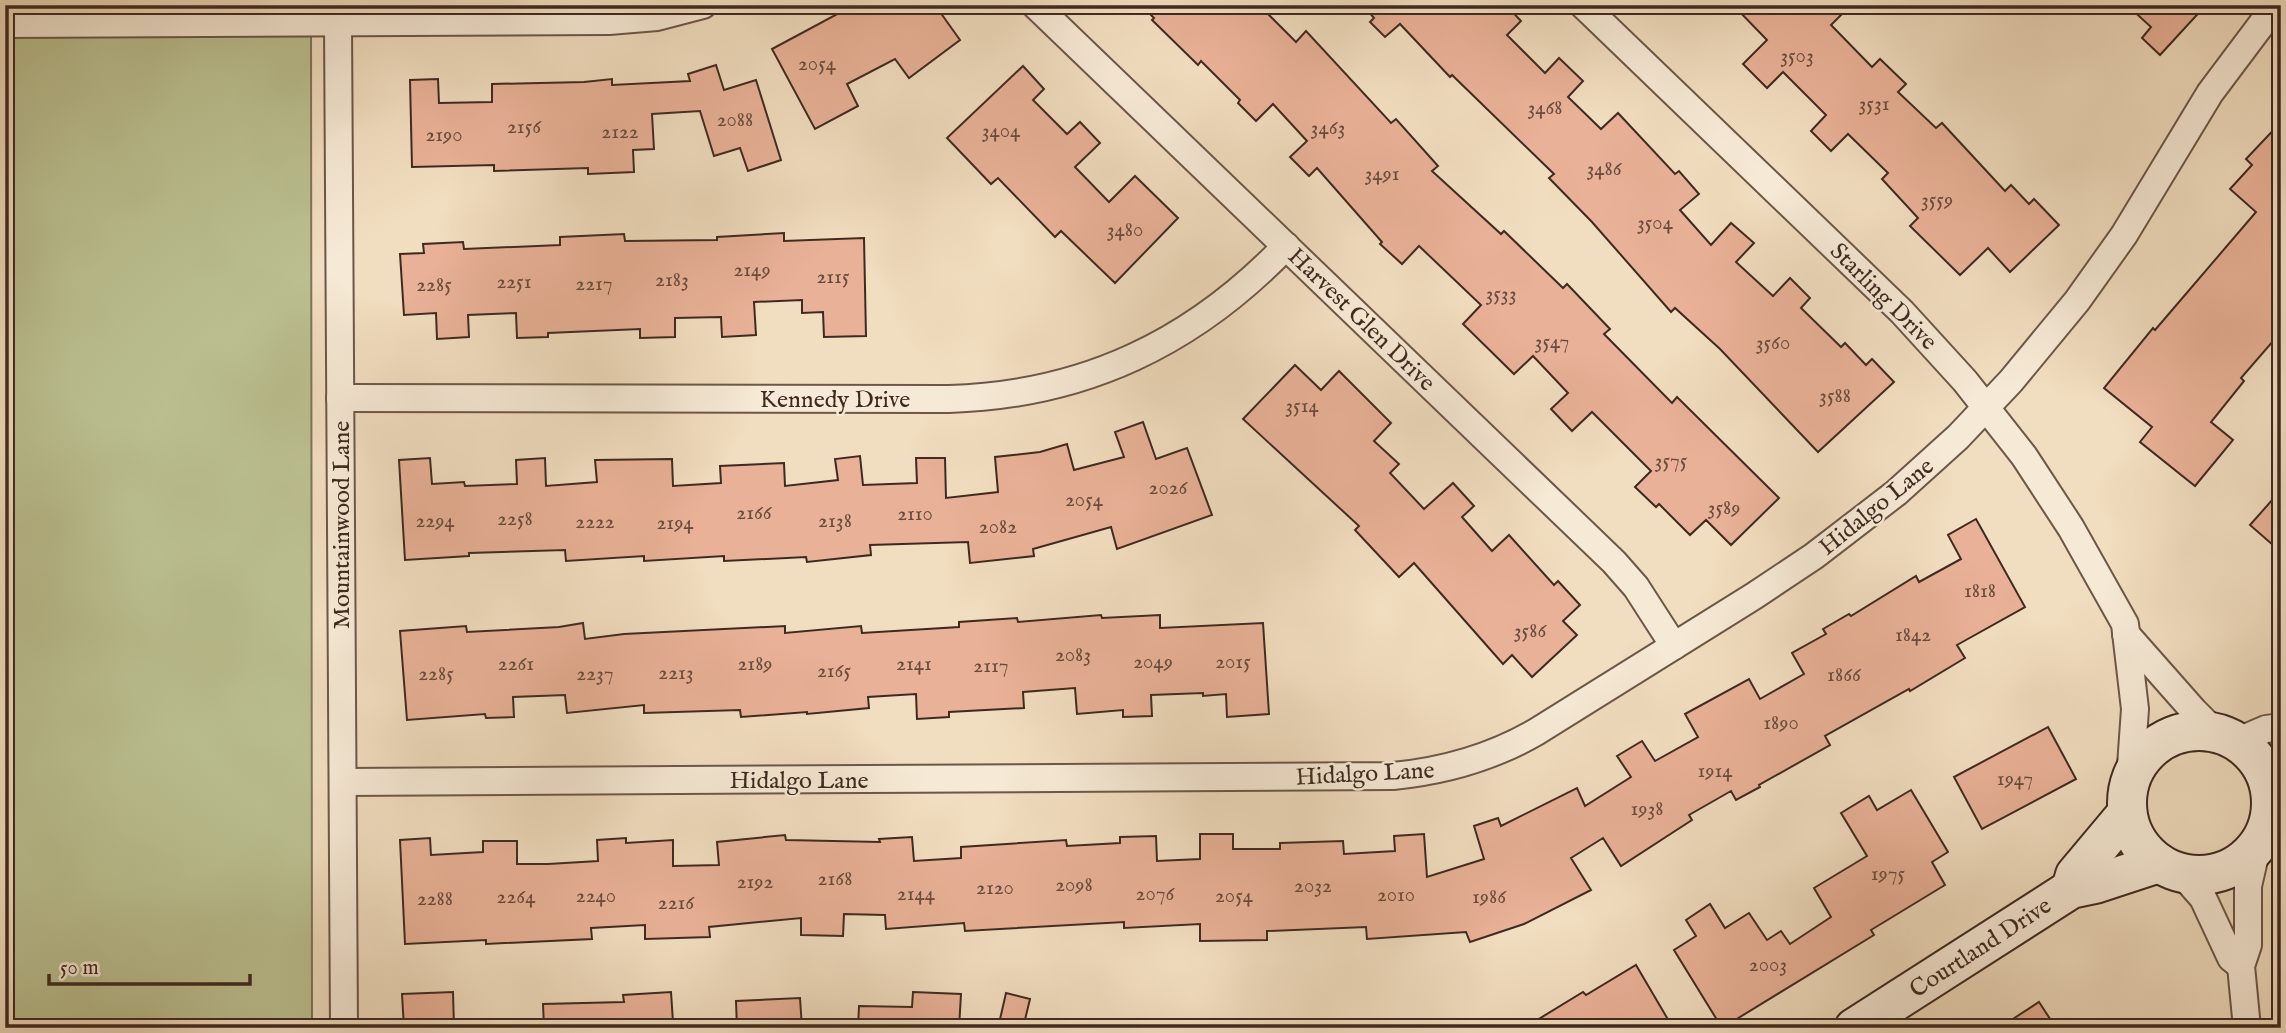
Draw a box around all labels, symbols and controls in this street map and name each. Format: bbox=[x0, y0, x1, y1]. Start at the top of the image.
house number: 3503 bbox=[1780, 43, 1814, 70]
house number: 2054 bbox=[798, 51, 837, 78]
house number: 3531 bbox=[1858, 91, 1890, 118]
house number: 3468 bbox=[1527, 95, 1563, 122]
house number: 2088 bbox=[717, 107, 753, 134]
house number: 2156 bbox=[507, 114, 542, 141]
house number: 3463 bbox=[1311, 115, 1345, 142]
house number: 3404 bbox=[982, 118, 1021, 145]
house number: 2122 bbox=[601, 119, 639, 146]
house number: 2190 bbox=[425, 122, 463, 149]
house number: 3486 bbox=[1586, 156, 1623, 183]
house number: 3491 bbox=[1364, 161, 1400, 188]
house number: 3559 bbox=[1921, 187, 1953, 214]
house number: 3504 bbox=[1637, 210, 1674, 237]
house number: 3480 bbox=[1107, 217, 1143, 244]
street label: Starling Drive bbox=[1823, 237, 1943, 357]
street label: Harvest Glen Drive bbox=[1281, 242, 1441, 399]
house number: 2149 bbox=[733, 257, 771, 284]
house number: 2115 bbox=[816, 264, 850, 291]
house number: 2183 bbox=[655, 267, 689, 294]
house number: 2251 bbox=[496, 269, 532, 296]
house number: 2217 bbox=[575, 271, 613, 298]
house number: 2285 bbox=[416, 272, 452, 299]
house number: 3533 bbox=[1485, 281, 1517, 308]
house number: 3547 bbox=[1535, 329, 1569, 356]
house number: 3560 bbox=[1756, 330, 1790, 357]
house number: 3588 bbox=[1819, 383, 1851, 410]
street label: Kennedy Drive bbox=[760, 385, 910, 416]
house number: 3514 bbox=[1285, 393, 1319, 420]
street label: Mountainwood Lane bbox=[327, 421, 358, 629]
house number: 3575 bbox=[1655, 448, 1688, 475]
street label: Hidalgo Lane bbox=[1813, 451, 1941, 563]
house number: 2026 bbox=[1149, 475, 1189, 502]
house number: 2054 bbox=[1065, 487, 1104, 514]
house number: 3589 bbox=[1708, 495, 1740, 522]
house number: 2166 bbox=[736, 500, 773, 527]
house number: 2110 bbox=[897, 501, 933, 528]
house number: 2258 bbox=[497, 506, 533, 533]
house number: 2294 bbox=[415, 508, 455, 535]
house number: 2138 bbox=[818, 508, 852, 535]
house number: 2222 bbox=[575, 509, 615, 536]
house number: 2194 bbox=[656, 510, 694, 537]
house number: 2082 bbox=[979, 514, 1017, 541]
house number: 1818 bbox=[1964, 578, 1996, 605]
house number: 3586 bbox=[1514, 618, 1547, 645]
house number: 1842 bbox=[1895, 622, 1931, 649]
house number: 2083 bbox=[1055, 642, 1091, 669]
house number: 2049 bbox=[1133, 649, 1173, 676]
house number: 2015 bbox=[1215, 649, 1251, 676]
house number: 2261 bbox=[498, 651, 534, 678]
house number: 2189 bbox=[737, 651, 773, 678]
house number: 2141 bbox=[896, 651, 932, 678]
house number: 2117 bbox=[973, 653, 1009, 680]
house number: 2165 bbox=[817, 658, 851, 685]
house number: 2213 bbox=[658, 660, 694, 687]
house number: 2285 bbox=[418, 661, 454, 688]
house number: 2237 bbox=[576, 661, 614, 688]
house number: 1866 bbox=[1827, 662, 1862, 689]
house number: 1890 bbox=[1763, 710, 1799, 737]
street label: Hidalgo Lane bbox=[1295, 755, 1435, 794]
house number: 1914 bbox=[1697, 758, 1733, 785]
street label: Hidalgo Lane bbox=[729, 766, 869, 797]
house number: 1947 bbox=[1997, 766, 2033, 793]
house number: 1938 bbox=[1630, 796, 1664, 823]
house number: 1975 bbox=[1871, 861, 1906, 888]
house number: 2168 bbox=[818, 866, 852, 893]
house number: 2192 bbox=[737, 869, 773, 896]
house number: 2098 bbox=[1055, 872, 1093, 899]
house number: 2032 bbox=[1294, 873, 1332, 900]
house number: 2120 bbox=[976, 875, 1014, 902]
house number: 2144 bbox=[897, 881, 936, 908]
house number: 2076 bbox=[1136, 881, 1176, 908]
house number: 2010 bbox=[1377, 882, 1415, 909]
house number: 2240 bbox=[576, 883, 616, 910]
house number: 2054 bbox=[1215, 883, 1254, 910]
house number: 2264 bbox=[497, 884, 536, 911]
house number: 1986 bbox=[1472, 884, 1507, 911]
house number: 2288 bbox=[417, 886, 453, 913]
house number: 2216 bbox=[658, 890, 695, 917]
street label: Courtland Drive bbox=[1904, 891, 2058, 1006]
scale bar bbox=[49, 942, 250, 986]
house number: 2003 bbox=[1749, 952, 1787, 979]
text: 50 m bbox=[60, 955, 99, 982]

